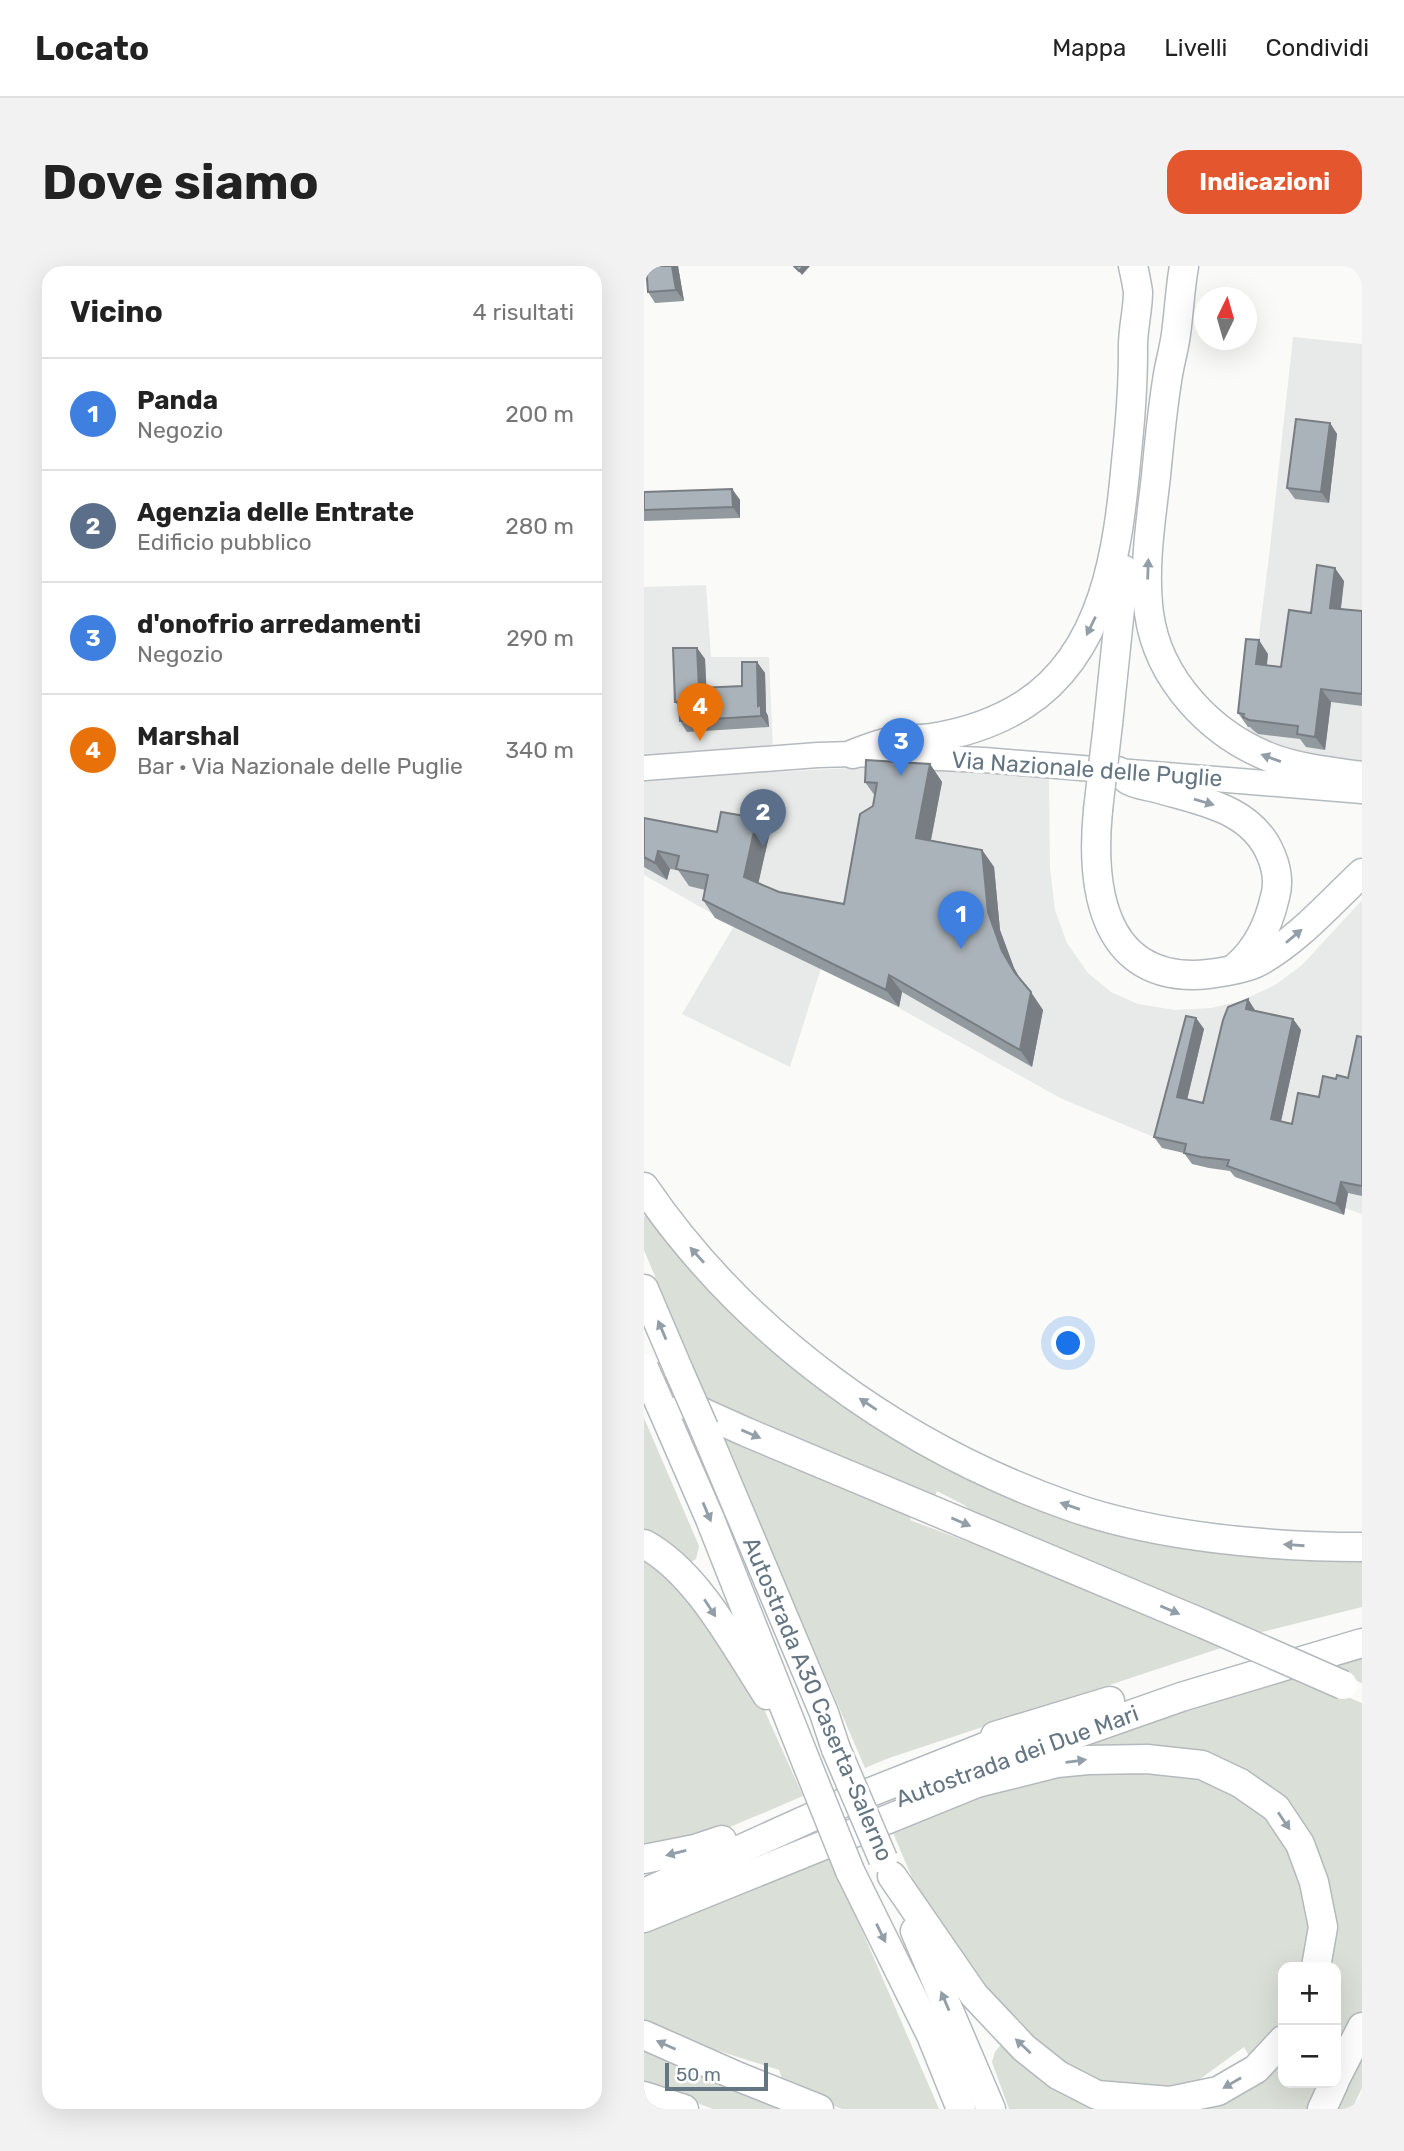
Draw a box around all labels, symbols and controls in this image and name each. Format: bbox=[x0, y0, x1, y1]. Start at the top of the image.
text: Locato bbox=[35, 29, 149, 68]
text: Mappa bbox=[1052, 34, 1126, 62]
text: Livelli bbox=[1164, 34, 1227, 62]
text: Condividi bbox=[1265, 34, 1369, 62]
button: Indicazioni bbox=[1167, 150, 1362, 214]
text: Dove siamo bbox=[42, 153, 319, 211]
north arrow bbox=[1194, 287, 1257, 350]
text: Vicino bbox=[70, 294, 163, 330]
text: 4 risultati bbox=[472, 298, 574, 326]
text: Panda bbox=[137, 385, 218, 416]
text: 1 bbox=[87, 400, 99, 428]
text: 200 m bbox=[505, 400, 574, 428]
text: Negozio bbox=[137, 416, 223, 444]
text: Agenzia delle Entrate bbox=[137, 497, 414, 528]
text: 2 bbox=[86, 512, 100, 540]
text: 280 m bbox=[505, 512, 574, 540]
text: Edificio pubblico bbox=[137, 528, 312, 556]
one-way arrow bbox=[1142, 558, 1153, 580]
text: d'onofrio arredamenti bbox=[137, 609, 421, 640]
one-way arrow bbox=[1085, 616, 1096, 636]
text: 3 bbox=[85, 624, 101, 652]
text: 290 m bbox=[506, 624, 574, 652]
text: Negozio bbox=[137, 640, 223, 668]
pin: 4 bbox=[677, 683, 723, 741]
pin: 3 bbox=[878, 718, 924, 776]
text: Marshal bbox=[137, 721, 240, 752]
text: 4 bbox=[85, 736, 101, 764]
text: 340 m bbox=[505, 736, 574, 764]
street label: Via Nazionale delle Puglie bbox=[951, 746, 1223, 792]
text: Bar · Via Nazionale delle Puglie bbox=[137, 752, 463, 780]
one-way arrow bbox=[1261, 752, 1282, 763]
pin: 2 bbox=[740, 789, 786, 847]
one-way arrow bbox=[1193, 797, 1215, 808]
pin: 1 bbox=[938, 891, 984, 949]
one-way arrow bbox=[1285, 929, 1302, 944]
one-way arrow bbox=[689, 1247, 705, 1264]
one-way arrow bbox=[656, 1319, 667, 1340]
your location bbox=[1051, 1326, 1085, 1360]
one-way arrow bbox=[859, 1397, 877, 1411]
one-way arrow bbox=[741, 1428, 761, 1440]
one-way arrow bbox=[1060, 1500, 1081, 1511]
one-way arrow bbox=[702, 1501, 713, 1522]
one-way arrow bbox=[950, 1517, 971, 1528]
street label: Autostrada A30 Caserta-Salerno bbox=[737, 1533, 899, 1865]
one-way arrow bbox=[1283, 1539, 1305, 1550]
one-way arrow bbox=[703, 1599, 717, 1617]
one-way arrow bbox=[1160, 1605, 1181, 1616]
street label: Autostrada dei Due Mari bbox=[892, 1699, 1142, 1813]
one-way arrow bbox=[1065, 1756, 1087, 1767]
one-way arrow bbox=[1277, 1811, 1290, 1830]
one-way arrow bbox=[665, 1848, 687, 1859]
one-way arrow bbox=[875, 1923, 886, 1943]
map controls bbox=[1278, 1962, 1341, 2088]
button: + bbox=[1278, 1962, 1341, 2025]
one-way arrow bbox=[939, 1991, 951, 2011]
button: − bbox=[1278, 2025, 1341, 2088]
one-way arrow bbox=[1014, 2038, 1032, 2054]
one-way arrow bbox=[655, 2039, 676, 2050]
scale bar bbox=[665, 2060, 768, 2092]
text: 50 m bbox=[676, 2063, 721, 2086]
one-way arrow bbox=[1222, 2077, 1241, 2089]

